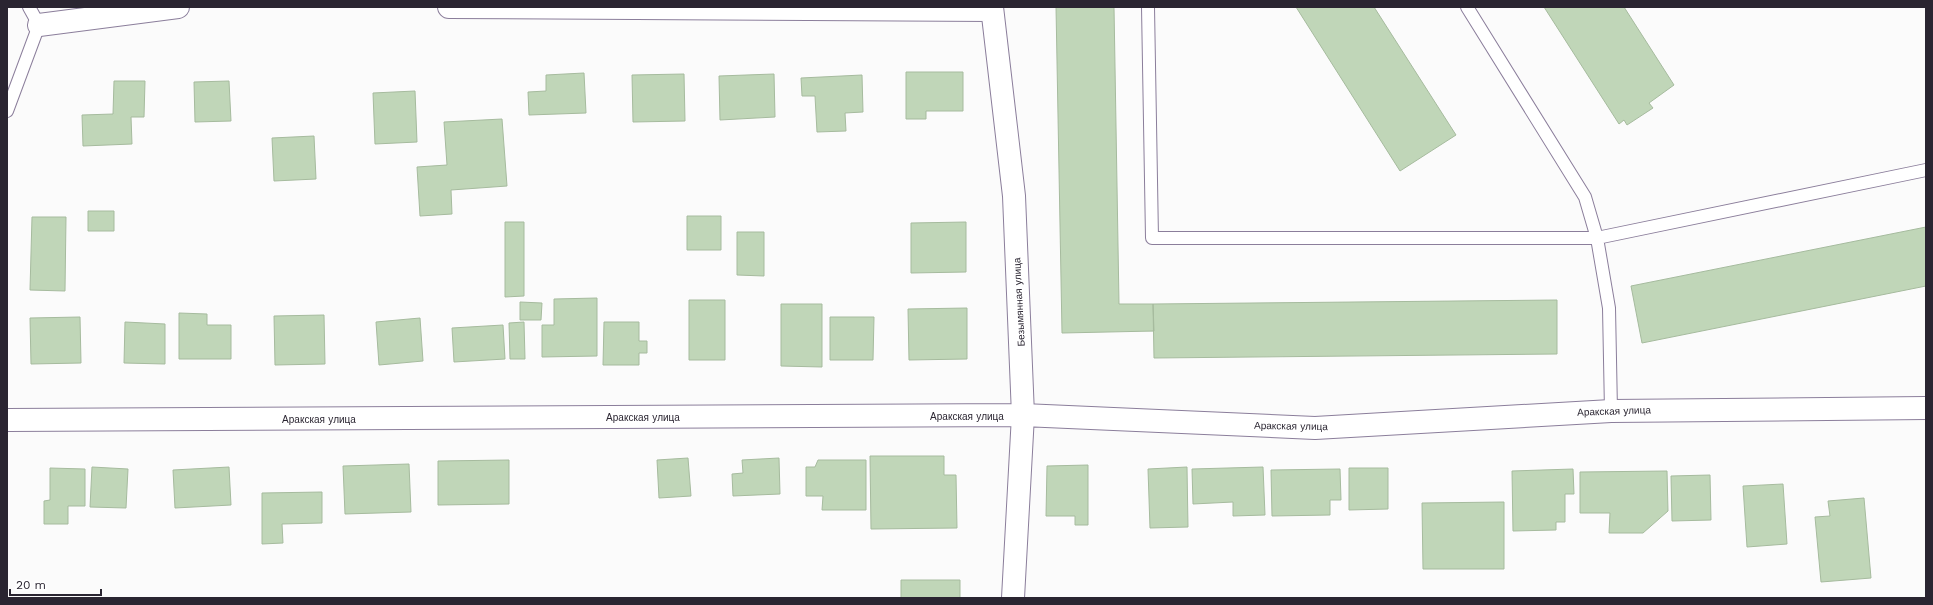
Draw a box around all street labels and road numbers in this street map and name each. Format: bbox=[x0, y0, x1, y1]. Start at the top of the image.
street label: Безымянная улица bbox=[1011, 257, 1027, 347]
street label: Аракская улица bbox=[1577, 404, 1651, 418]
street label: Аракская улица bbox=[930, 411, 1004, 422]
street label: Аракская улица bbox=[606, 412, 680, 423]
street label: Аракская улица bbox=[282, 414, 356, 425]
street label: Аракская улица bbox=[1254, 420, 1328, 432]

